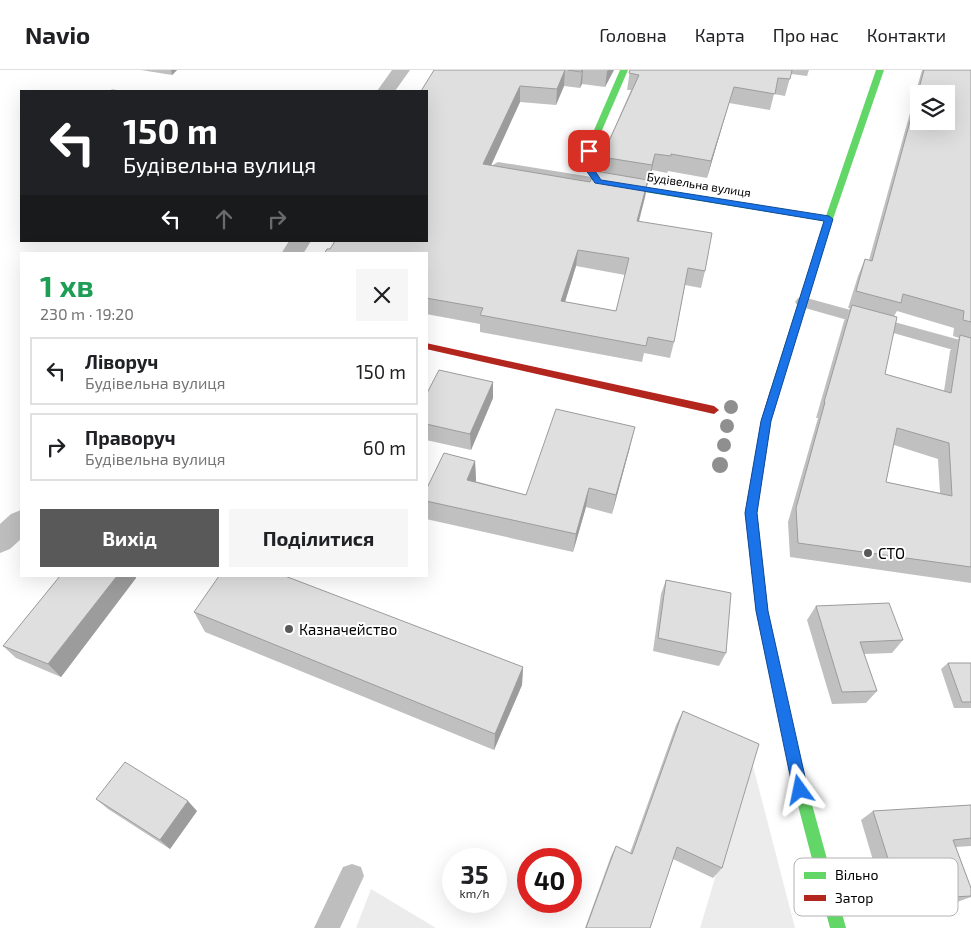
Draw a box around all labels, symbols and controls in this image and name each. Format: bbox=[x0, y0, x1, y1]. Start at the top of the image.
text: Navio bbox=[25, 20, 90, 49]
text: Головна bbox=[599, 24, 667, 46]
text: Карта bbox=[695, 24, 745, 46]
text: Про нас bbox=[773, 24, 839, 46]
text: Контакти bbox=[867, 24, 946, 46]
map controls bbox=[910, 85, 955, 130]
button: layers bbox=[910, 85, 955, 130]
text: 150 m bbox=[123, 109, 218, 151]
icon: left bbox=[40, 110, 105, 175]
pin bbox=[568, 130, 610, 172]
icon: arrive bbox=[575, 137, 603, 165]
text: Будівельна вулиця bbox=[123, 151, 316, 177]
street label: Будівельна вулиця bbox=[646, 169, 752, 200]
icon: left bbox=[157, 205, 185, 233]
icon: ahead bbox=[210, 205, 238, 233]
icon: right bbox=[263, 205, 291, 233]
text: 1 хв bbox=[40, 267, 94, 303]
button: close bbox=[356, 269, 408, 321]
text: 230 m · 19:20 bbox=[40, 304, 134, 323]
text: Ліворуч bbox=[85, 350, 158, 373]
icon: left bbox=[42, 357, 70, 385]
text: 150 m bbox=[356, 360, 406, 383]
text: Будівельна вулиця bbox=[85, 373, 226, 392]
text: Праворуч bbox=[85, 426, 176, 449]
icon: right bbox=[42, 433, 70, 461]
text: 60 m bbox=[363, 436, 406, 459]
text: Будівельна вулиця bbox=[85, 449, 226, 468]
button: Вихід bbox=[40, 509, 219, 567]
button: Поділитися bbox=[229, 509, 408, 567]
place label: СТО bbox=[878, 544, 905, 562]
marker: СТО bbox=[862, 547, 874, 559]
place label: Казначейство bbox=[299, 620, 397, 638]
marker: Казначейство bbox=[283, 623, 295, 635]
position arrow bbox=[773, 763, 825, 815]
speed limit sign: 40 bbox=[517, 848, 582, 913]
legend bbox=[794, 858, 958, 916]
text: 35 bbox=[461, 859, 488, 889]
text: Вільно bbox=[835, 866, 878, 883]
text: km/h bbox=[460, 886, 489, 900]
text: Затор bbox=[835, 889, 873, 906]

